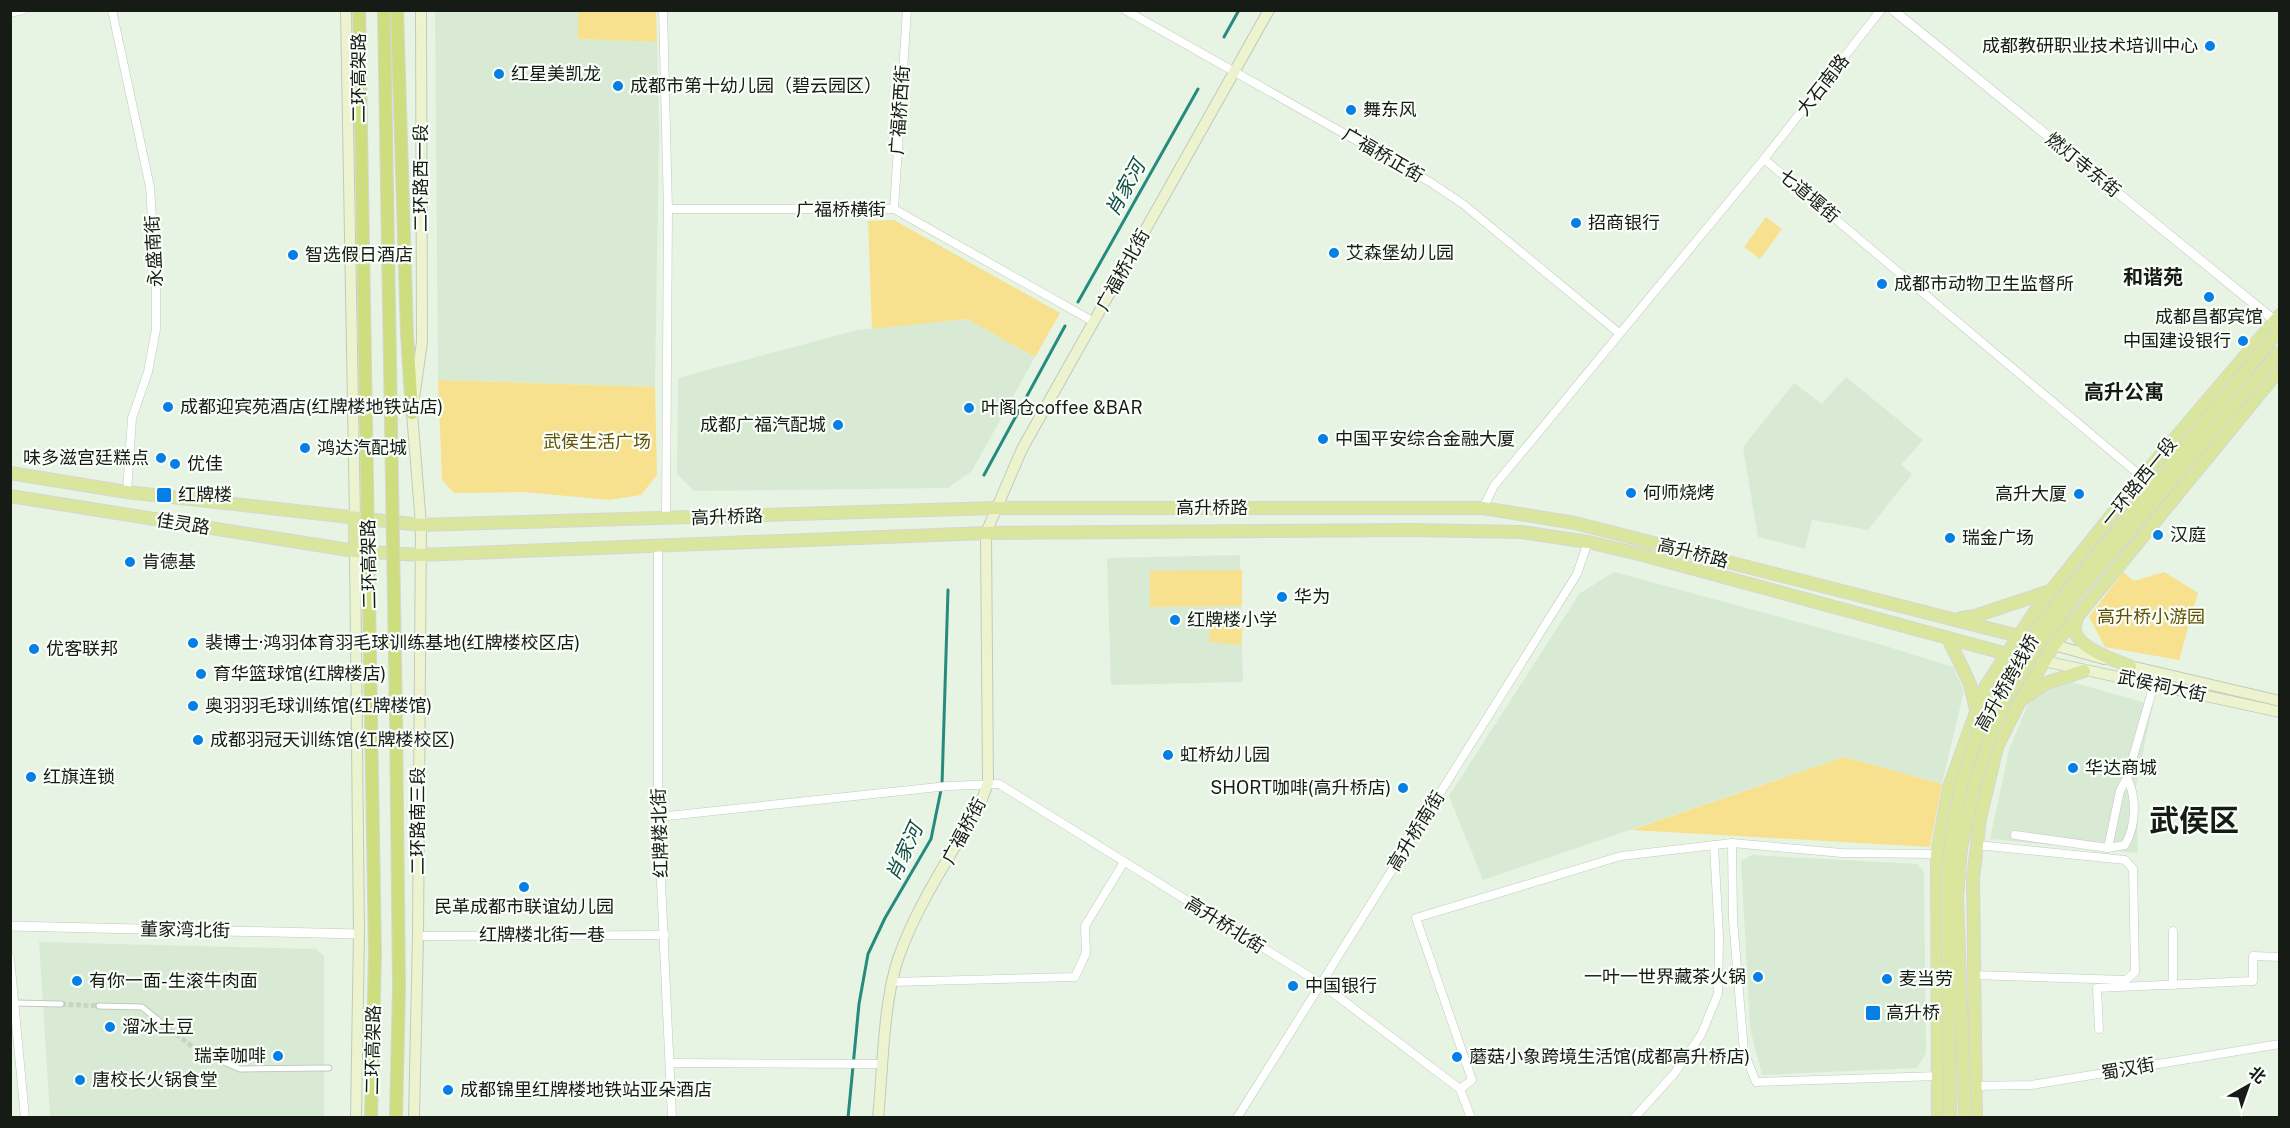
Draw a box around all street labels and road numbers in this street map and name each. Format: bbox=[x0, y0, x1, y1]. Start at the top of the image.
street label: 二环高架路 bbox=[348, 33, 369, 123]
street label: 大石南路 bbox=[1792, 50, 1853, 120]
street label: 广福桥西街 bbox=[886, 64, 913, 156]
street label: 广福桥正街 bbox=[1339, 123, 1427, 186]
street label: 二环路西一段 bbox=[410, 124, 431, 232]
street label: 燃灯寺东街 bbox=[2042, 128, 2125, 201]
street label: 七道堰街 bbox=[1775, 164, 1844, 227]
street label: 广福桥横街 bbox=[796, 199, 886, 220]
street label: 永盛南街 bbox=[141, 215, 166, 288]
street label: 广福桥北街 bbox=[1092, 225, 1154, 314]
street label: 一环路西一段 bbox=[2096, 433, 2181, 530]
street label: 高升桥路 bbox=[1176, 497, 1248, 518]
street label: 高升桥路 bbox=[691, 505, 763, 528]
street label: 佳灵路 bbox=[155, 509, 211, 538]
street label: 二环高架路 bbox=[357, 519, 380, 609]
street label: 高升桥路 bbox=[1656, 534, 1731, 571]
street label: 高升桥跨线桥 bbox=[1970, 631, 2043, 735]
street label: 武侯祠大街 bbox=[2116, 666, 2208, 705]
street label: 二环路南三段 bbox=[407, 767, 428, 875]
street label: 高升桥南街 bbox=[1383, 787, 1448, 874]
street label: 红牌楼北街 bbox=[647, 788, 672, 878]
street label: 广福桥街 bbox=[937, 794, 990, 867]
street label: 高升桥北街 bbox=[1182, 892, 1269, 957]
street label: 董家湾北街 bbox=[140, 918, 230, 941]
street label: 红牌楼北街一巷 bbox=[479, 924, 605, 945]
street label: 二环高架路 bbox=[361, 1005, 384, 1095]
street label: 蜀汉街 bbox=[2100, 1053, 2156, 1084]

